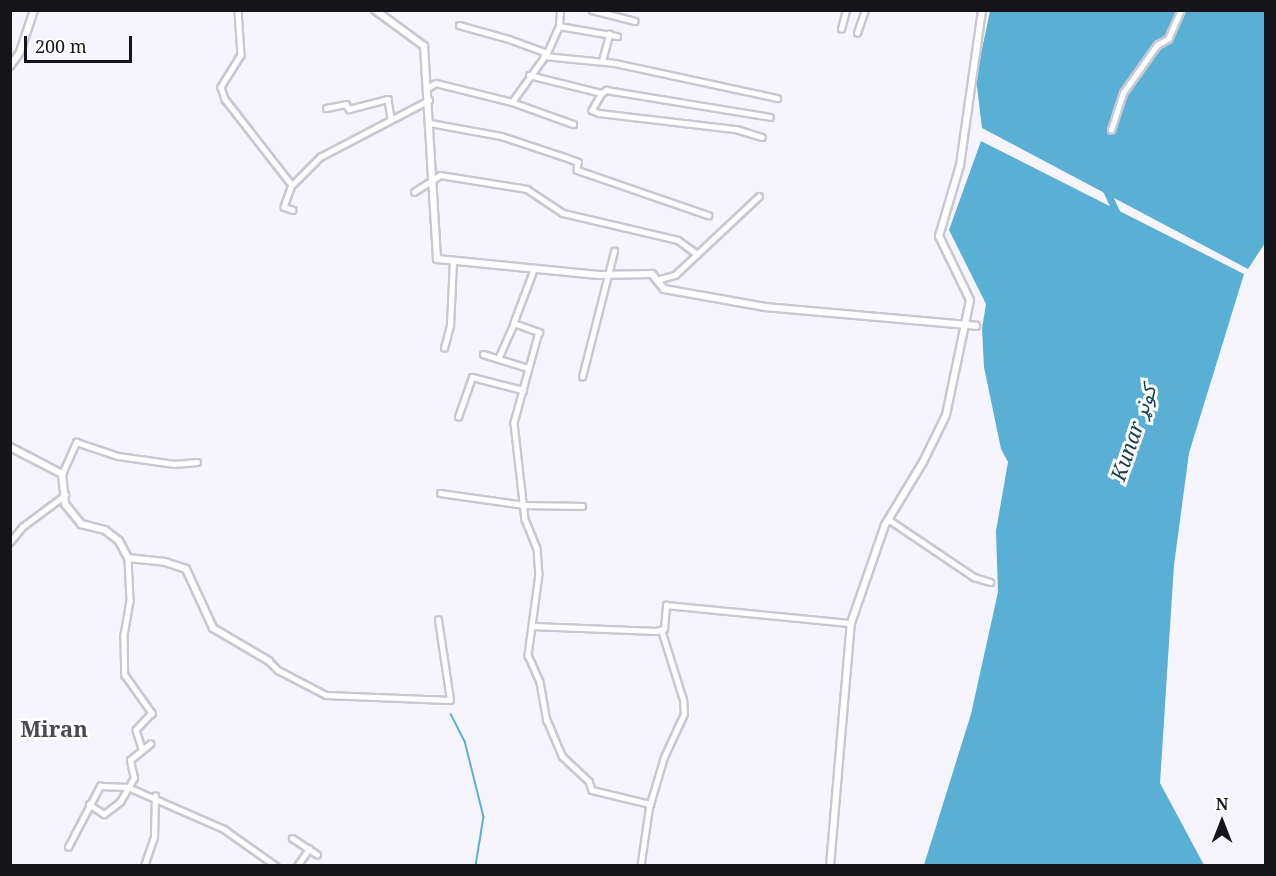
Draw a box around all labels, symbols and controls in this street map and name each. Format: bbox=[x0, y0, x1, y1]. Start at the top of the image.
scale bar bbox=[27, 24, 135, 62]
text: 200 m bbox=[35, 34, 87, 58]
water label: Kunar کونړ bbox=[1105, 382, 1161, 484]
district label: Miran bbox=[20, 716, 88, 742]
north arrow bbox=[1192, 792, 1252, 852]
text: N bbox=[1216, 793, 1228, 815]

